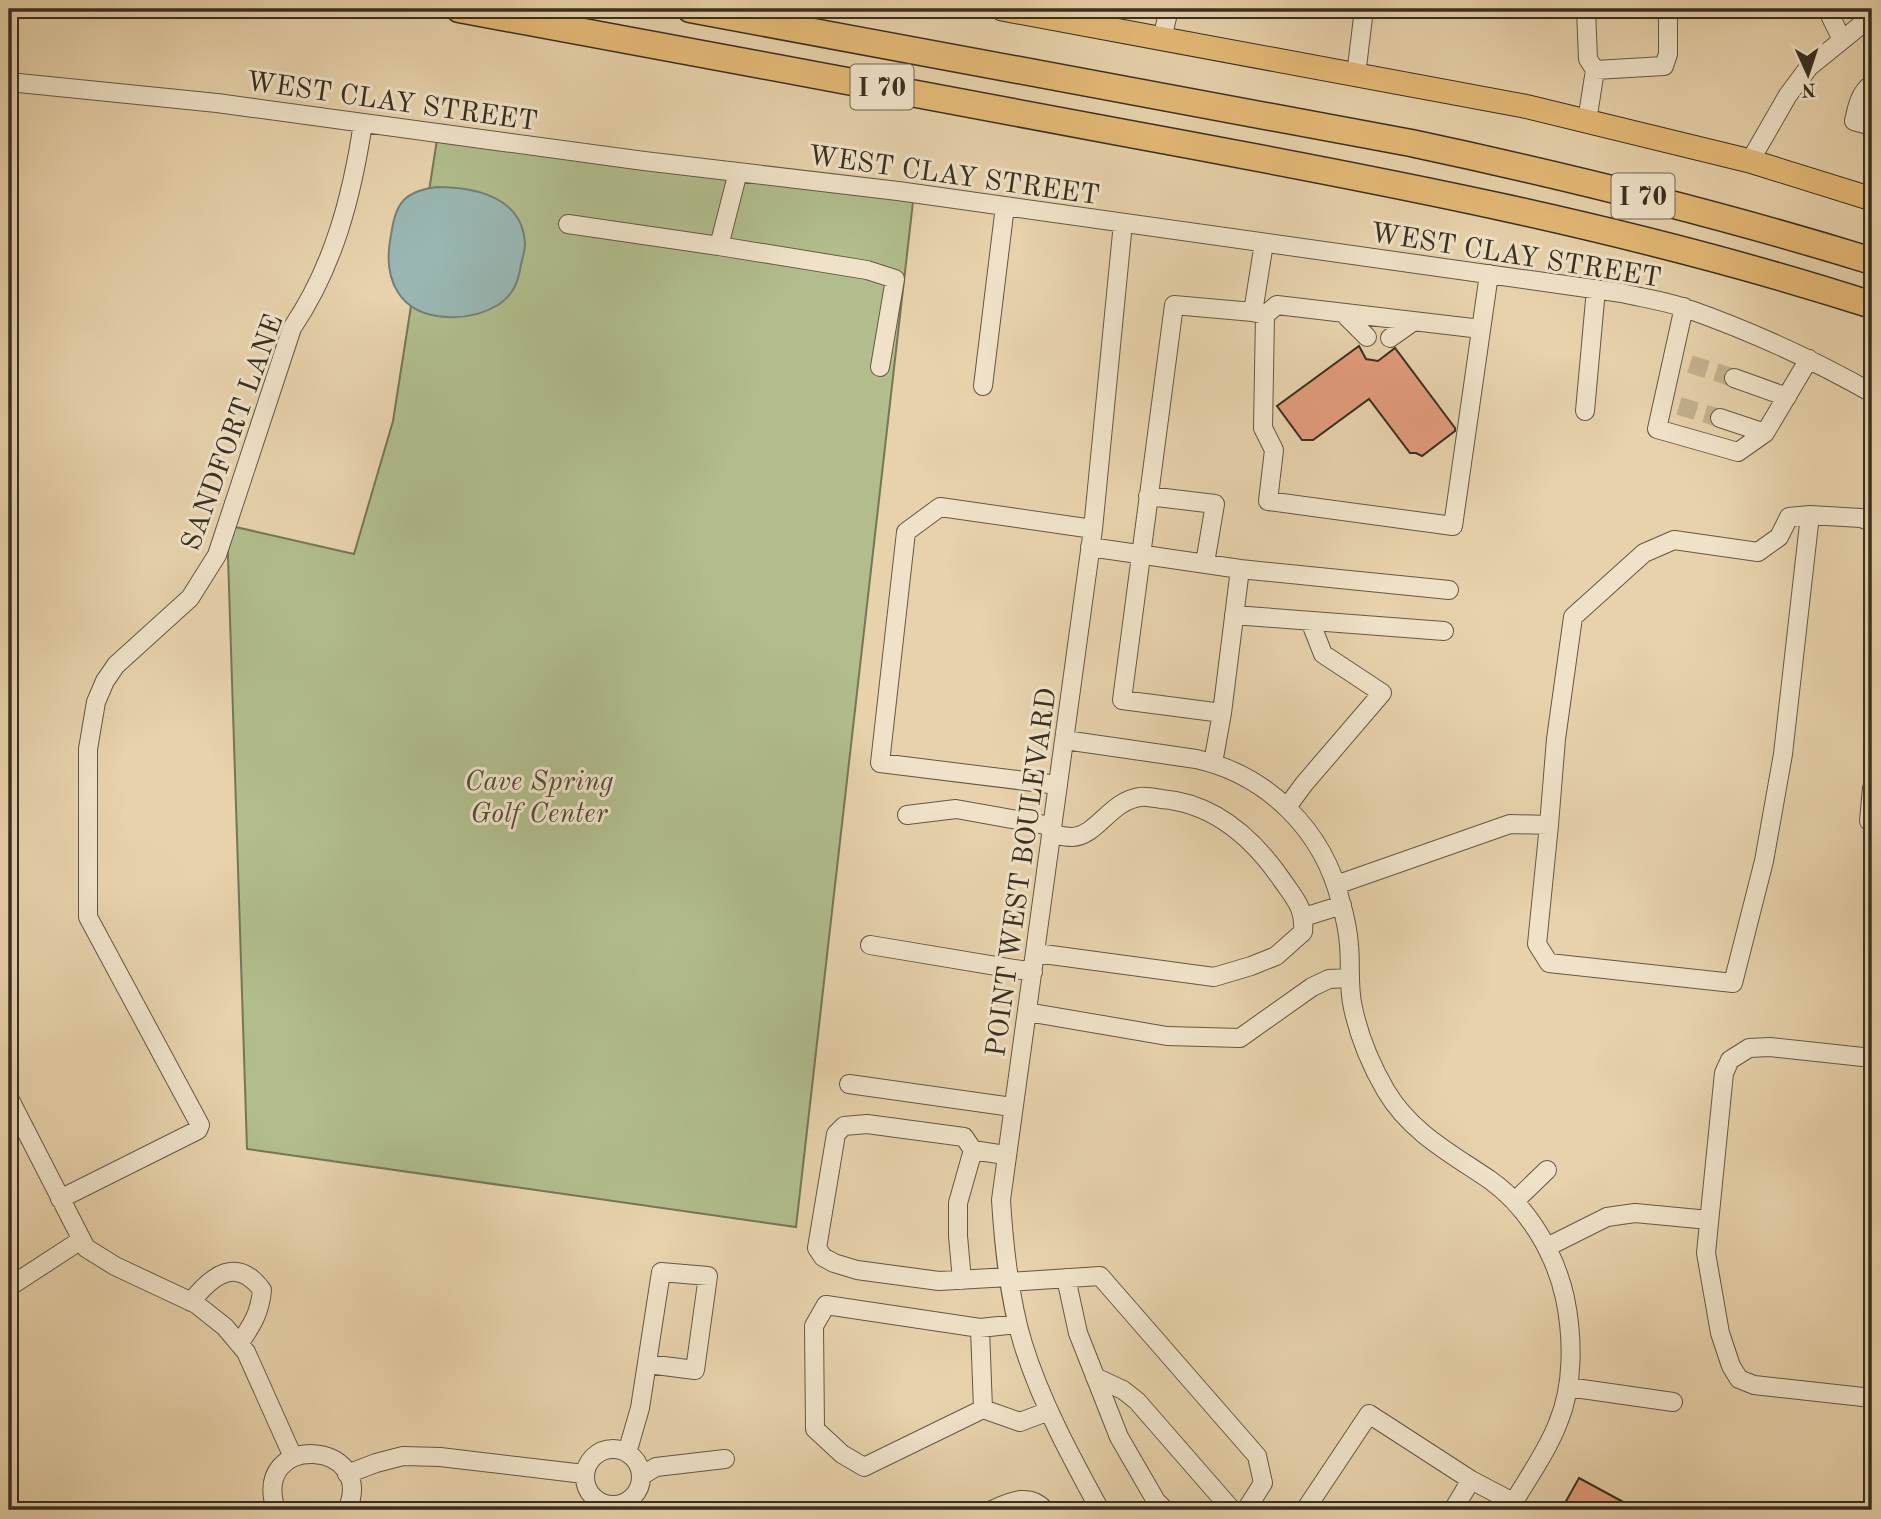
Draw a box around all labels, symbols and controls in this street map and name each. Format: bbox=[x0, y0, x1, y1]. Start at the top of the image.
north arrow bbox=[1772, 38, 1842, 108]
road number: I 70 bbox=[850, 64, 914, 110]
street label: WEST CLAY STREET bbox=[244, 69, 539, 137]
text: N bbox=[1801, 79, 1817, 98]
street label: WEST CLAY STREET bbox=[806, 143, 1101, 211]
road number: I 70 bbox=[1612, 174, 1674, 218]
street label: WEST CLAY STREET bbox=[1368, 220, 1663, 294]
street label: SANDFORT LANE bbox=[178, 311, 290, 555]
street label: POINT WEST BOULEVARD bbox=[983, 686, 1063, 1059]
park label: Cave Spring Golf Center bbox=[465, 769, 613, 829]

